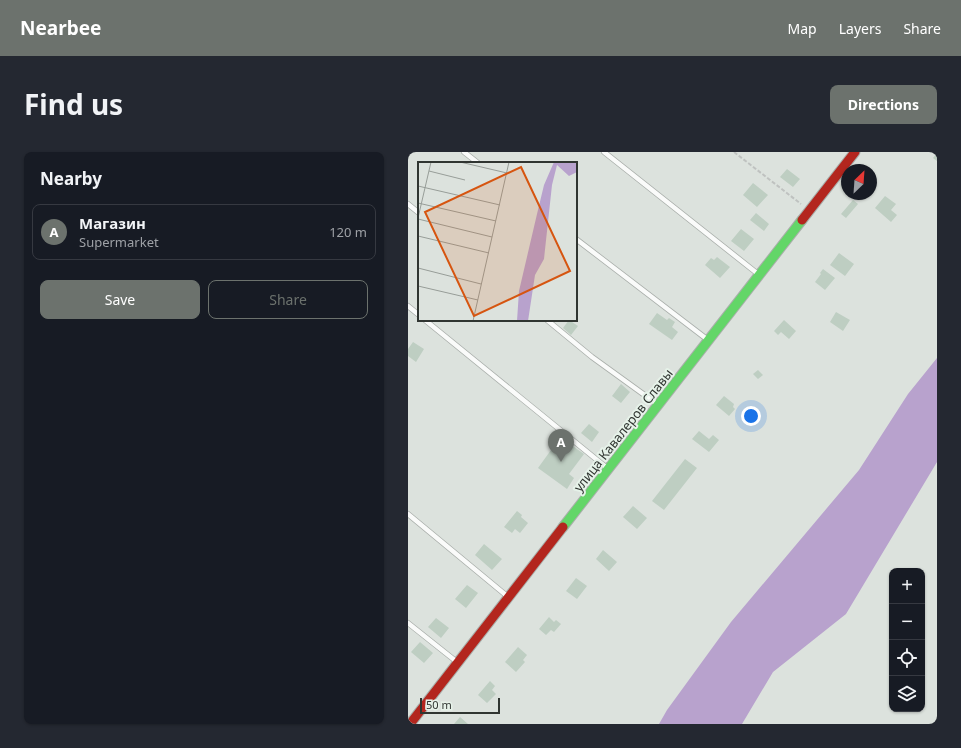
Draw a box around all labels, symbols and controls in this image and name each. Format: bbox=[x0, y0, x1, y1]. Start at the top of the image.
text: Nearbee bbox=[20, 15, 101, 41]
text: Map bbox=[788, 19, 817, 38]
text: Layers bbox=[839, 19, 881, 38]
text: Share bbox=[903, 19, 941, 38]
text: Find us bbox=[24, 85, 123, 123]
button: Directions bbox=[830, 85, 937, 124]
inset map bbox=[418, 162, 577, 321]
north arrow bbox=[841, 164, 877, 200]
text: Nearby bbox=[40, 167, 102, 190]
text: Магазин bbox=[79, 213, 146, 233]
text: A bbox=[50, 223, 59, 241]
text: 120 m bbox=[329, 223, 367, 241]
text: Supermarket bbox=[79, 233, 159, 251]
button: Save bbox=[40, 280, 200, 319]
button: Share bbox=[208, 280, 368, 319]
street label: улица Кавалеров Славы bbox=[569, 365, 677, 495]
your location bbox=[741, 406, 761, 426]
pin: A bbox=[548, 429, 574, 462]
map controls bbox=[889, 568, 925, 712]
button: + bbox=[889, 568, 925, 604]
button: − bbox=[889, 604, 925, 640]
button: locate bbox=[889, 640, 925, 676]
button: layers bbox=[889, 676, 925, 712]
scale bar bbox=[420, 696, 500, 715]
text: 50 m bbox=[426, 697, 452, 712]

